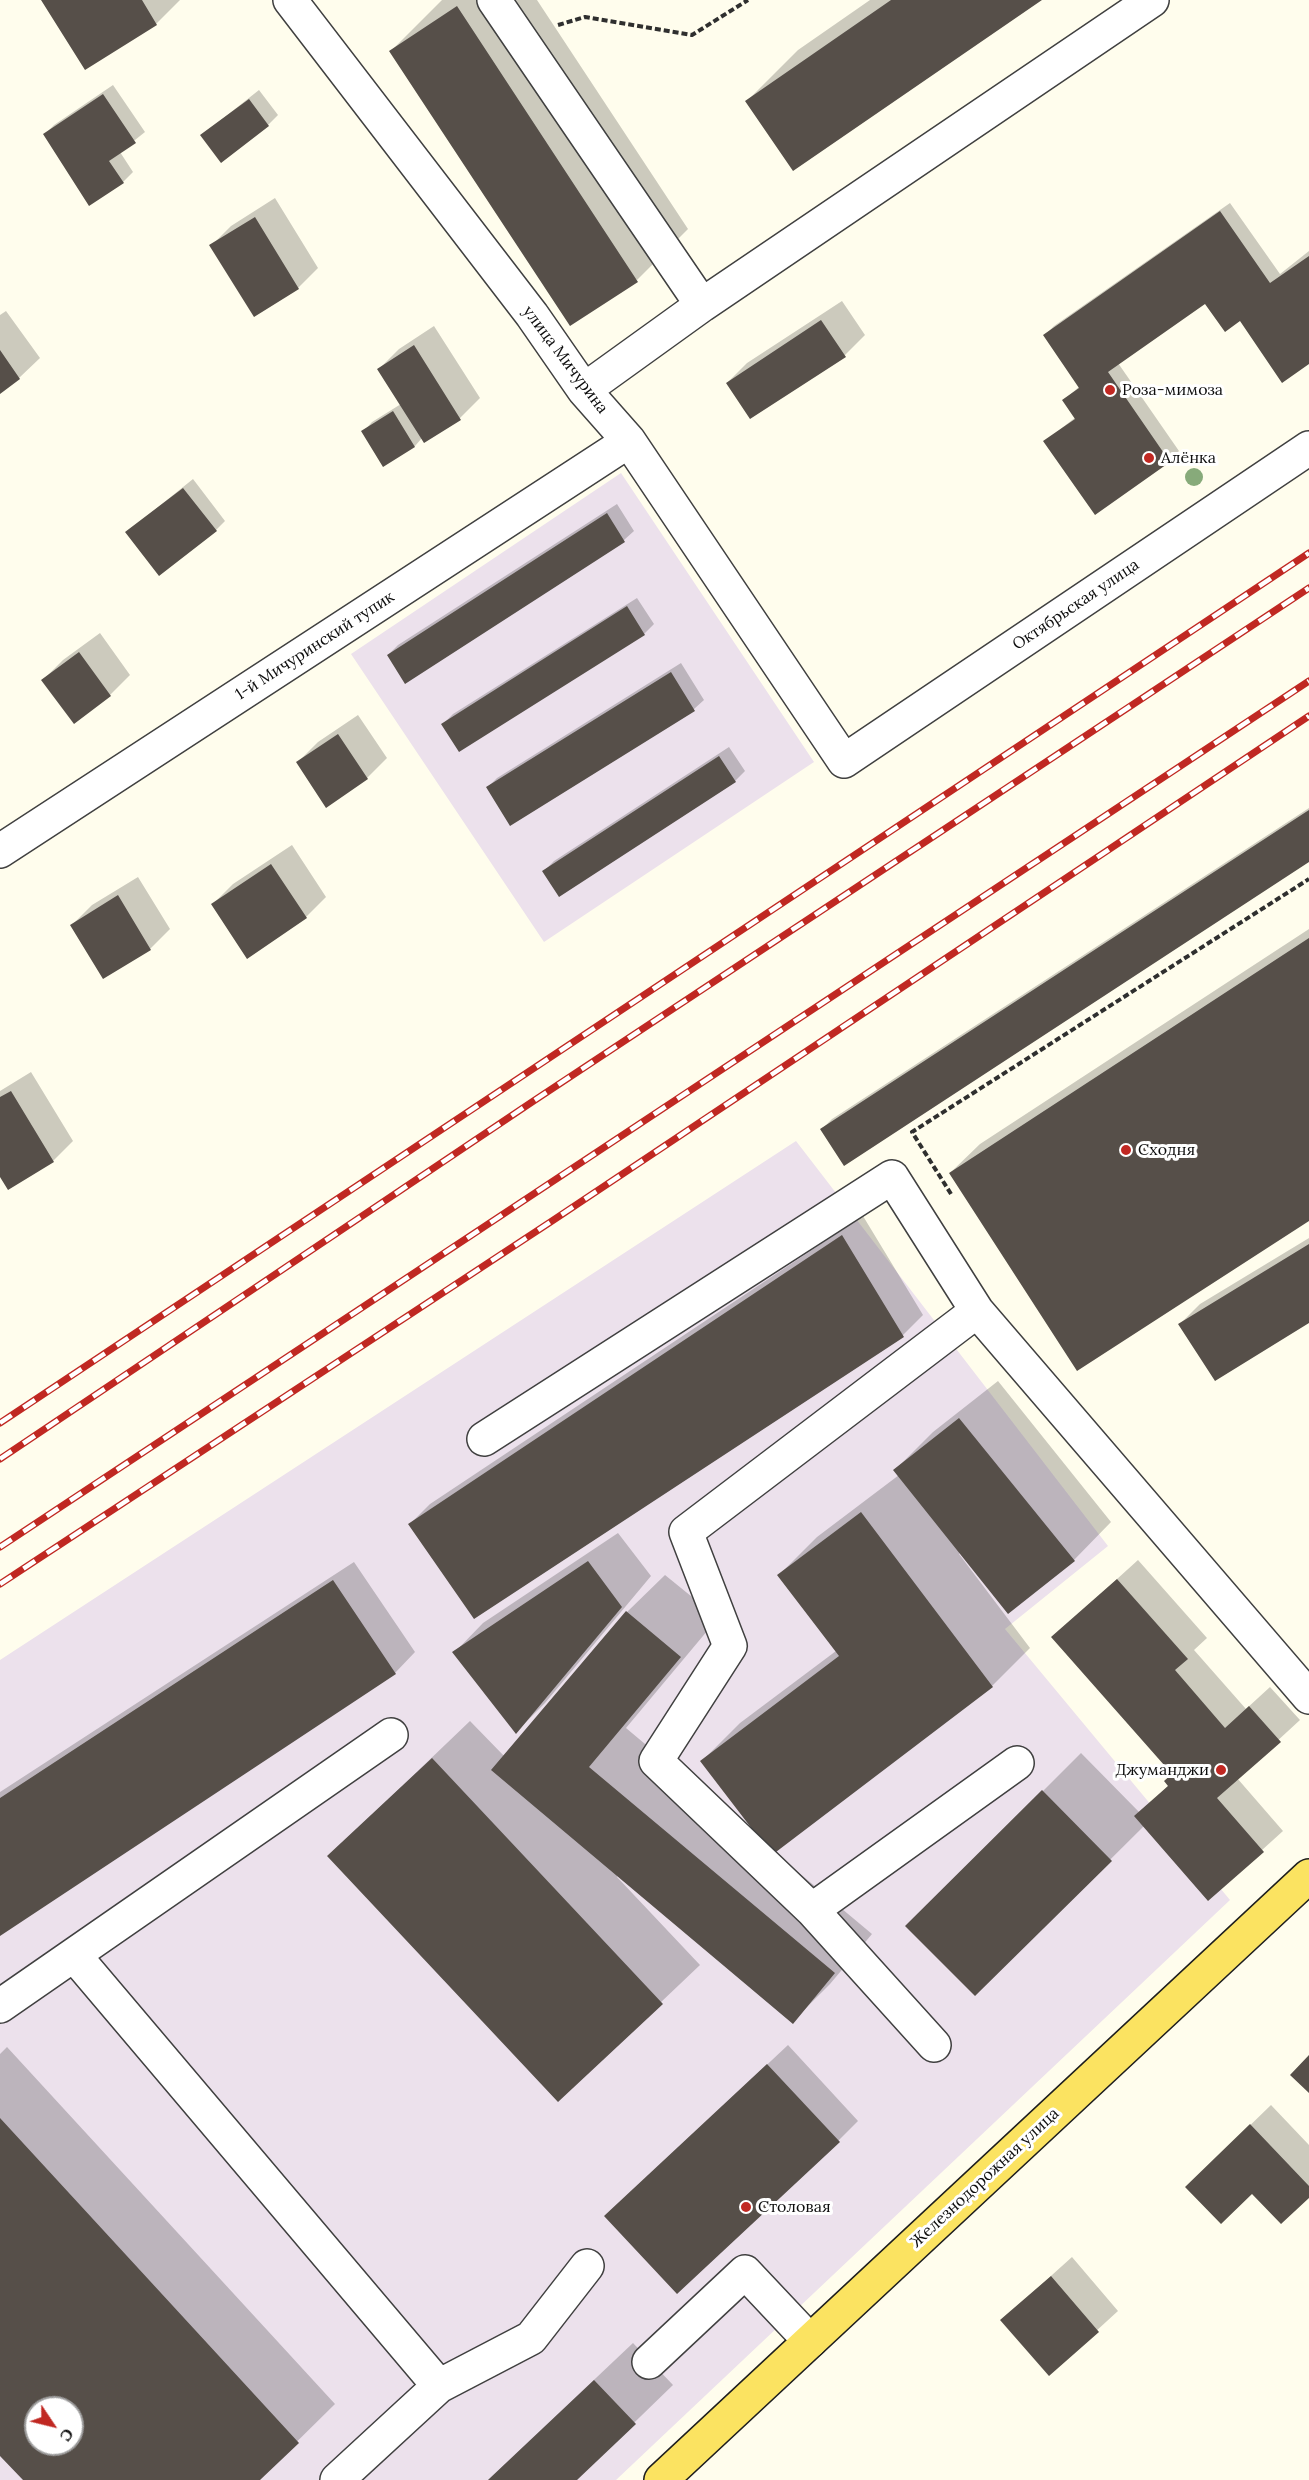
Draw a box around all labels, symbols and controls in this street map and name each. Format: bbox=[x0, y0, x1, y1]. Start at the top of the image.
street label: улица Мичурина bbox=[518, 302, 612, 418]
place label: Роза-мимоза bbox=[1122, 380, 1223, 400]
marker: Роза-мимоза bbox=[1103, 383, 1117, 397]
place label: Алёнка bbox=[1161, 448, 1216, 468]
marker: Алёнка bbox=[1142, 451, 1156, 465]
street label: Октябрьская улица bbox=[1009, 555, 1143, 655]
street label: 1-й Мичуринский тупик bbox=[232, 587, 398, 705]
place label: Сходня bbox=[1138, 1140, 1195, 1160]
marker: Сходня bbox=[1119, 1143, 1133, 1157]
place label: Джуманджи bbox=[1115, 1760, 1209, 1780]
marker: Джуманджи bbox=[1214, 1763, 1228, 1777]
street label: Железнодорожная улица bbox=[907, 2104, 1063, 2252]
place label: Столовая bbox=[758, 2197, 831, 2217]
marker: Столовая bbox=[739, 2200, 753, 2214]
north arrow bbox=[24, 2396, 84, 2456]
text: С bbox=[56, 2425, 78, 2445]

